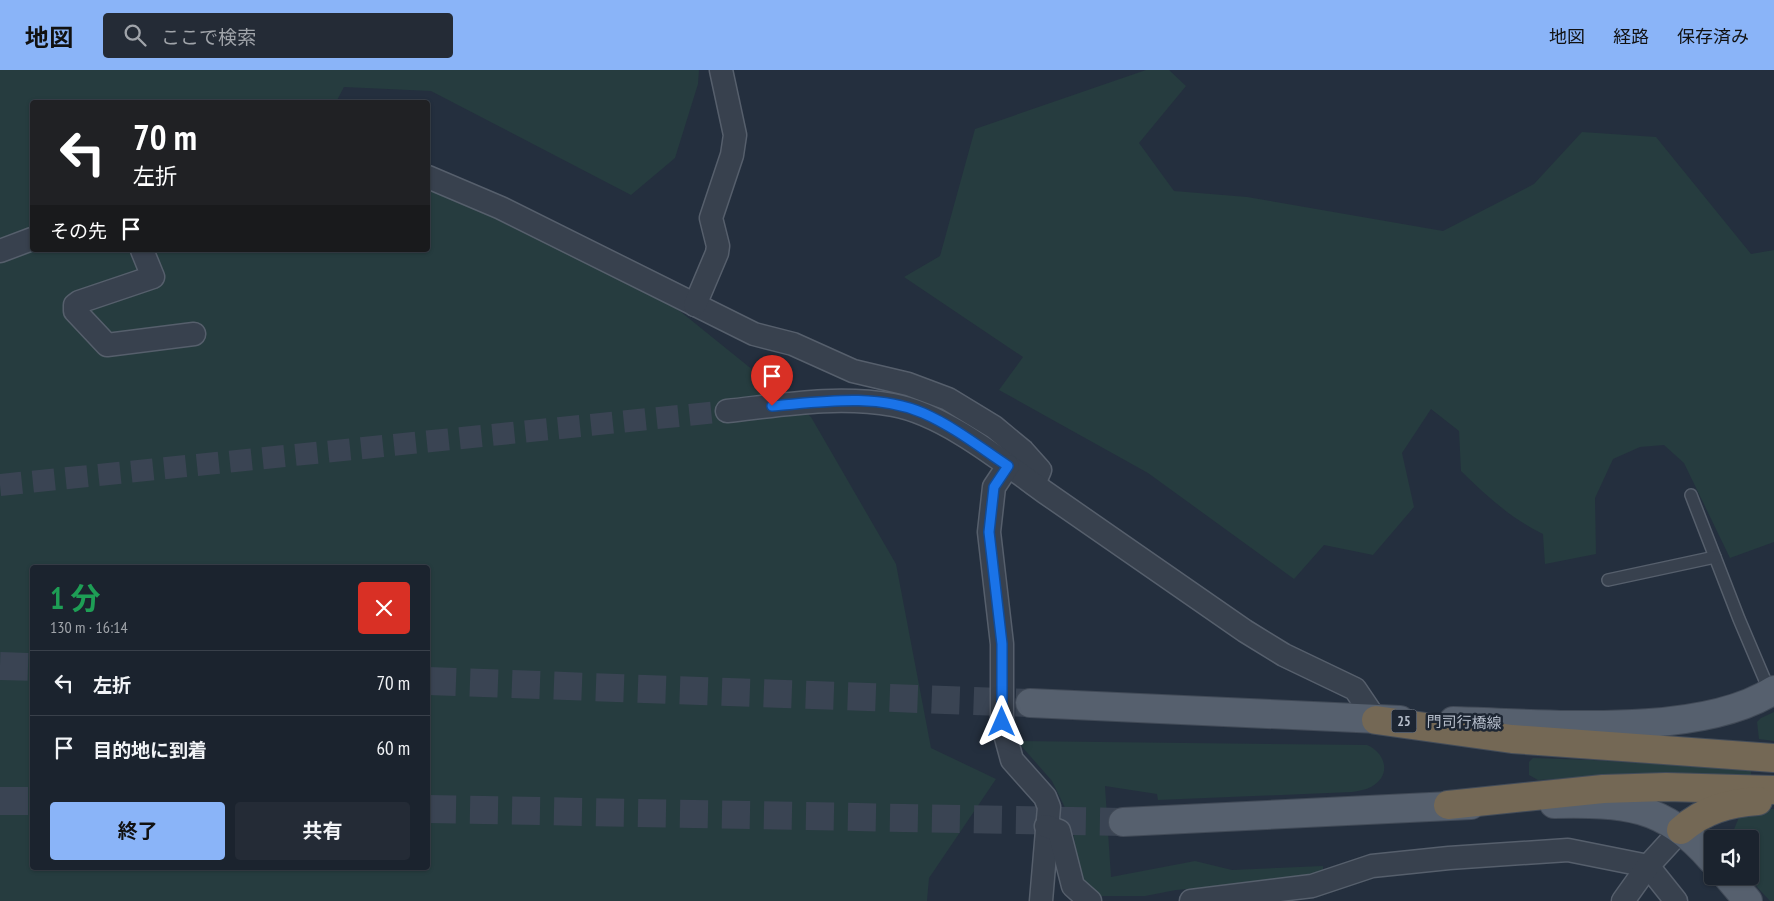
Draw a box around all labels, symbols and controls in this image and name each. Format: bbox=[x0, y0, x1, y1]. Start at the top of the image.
search box bbox=[103, 13, 453, 58]
icon: search bbox=[121, 21, 149, 49]
text: 地図 bbox=[25, 22, 73, 53]
text: ここで検索 bbox=[161, 25, 256, 49]
text: 地図 bbox=[1549, 25, 1585, 48]
text: 経路 bbox=[1613, 25, 1649, 48]
text: 保存済み bbox=[1677, 25, 1749, 48]
text: 70 m bbox=[133, 114, 197, 160]
icon: left bbox=[50, 120, 115, 185]
text: 左折 bbox=[133, 162, 177, 190]
icon: arrive bbox=[117, 215, 145, 243]
text: その先 bbox=[50, 219, 107, 243]
pin bbox=[751, 355, 793, 406]
icon: arrive bbox=[758, 362, 786, 390]
text: 1 分 bbox=[50, 578, 101, 617]
button: close bbox=[358, 582, 410, 634]
text: 130 m · 16:14 bbox=[50, 617, 128, 637]
icon: left bbox=[50, 669, 78, 697]
text: 70 m bbox=[377, 671, 410, 695]
text: 左折 bbox=[93, 673, 131, 697]
position arrow bbox=[975, 695, 1027, 747]
road number: 25 bbox=[1392, 710, 1416, 732]
street label: 門司行橋線 bbox=[1426, 712, 1502, 732]
icon: arrive bbox=[50, 734, 78, 762]
text: 60 m bbox=[377, 736, 410, 760]
text: 目的地に到着 bbox=[93, 738, 207, 762]
button: 終了 bbox=[50, 802, 225, 860]
button: 共有 bbox=[235, 802, 410, 860]
map controls bbox=[1704, 830, 1759, 885]
button: sound bbox=[1704, 830, 1759, 885]

